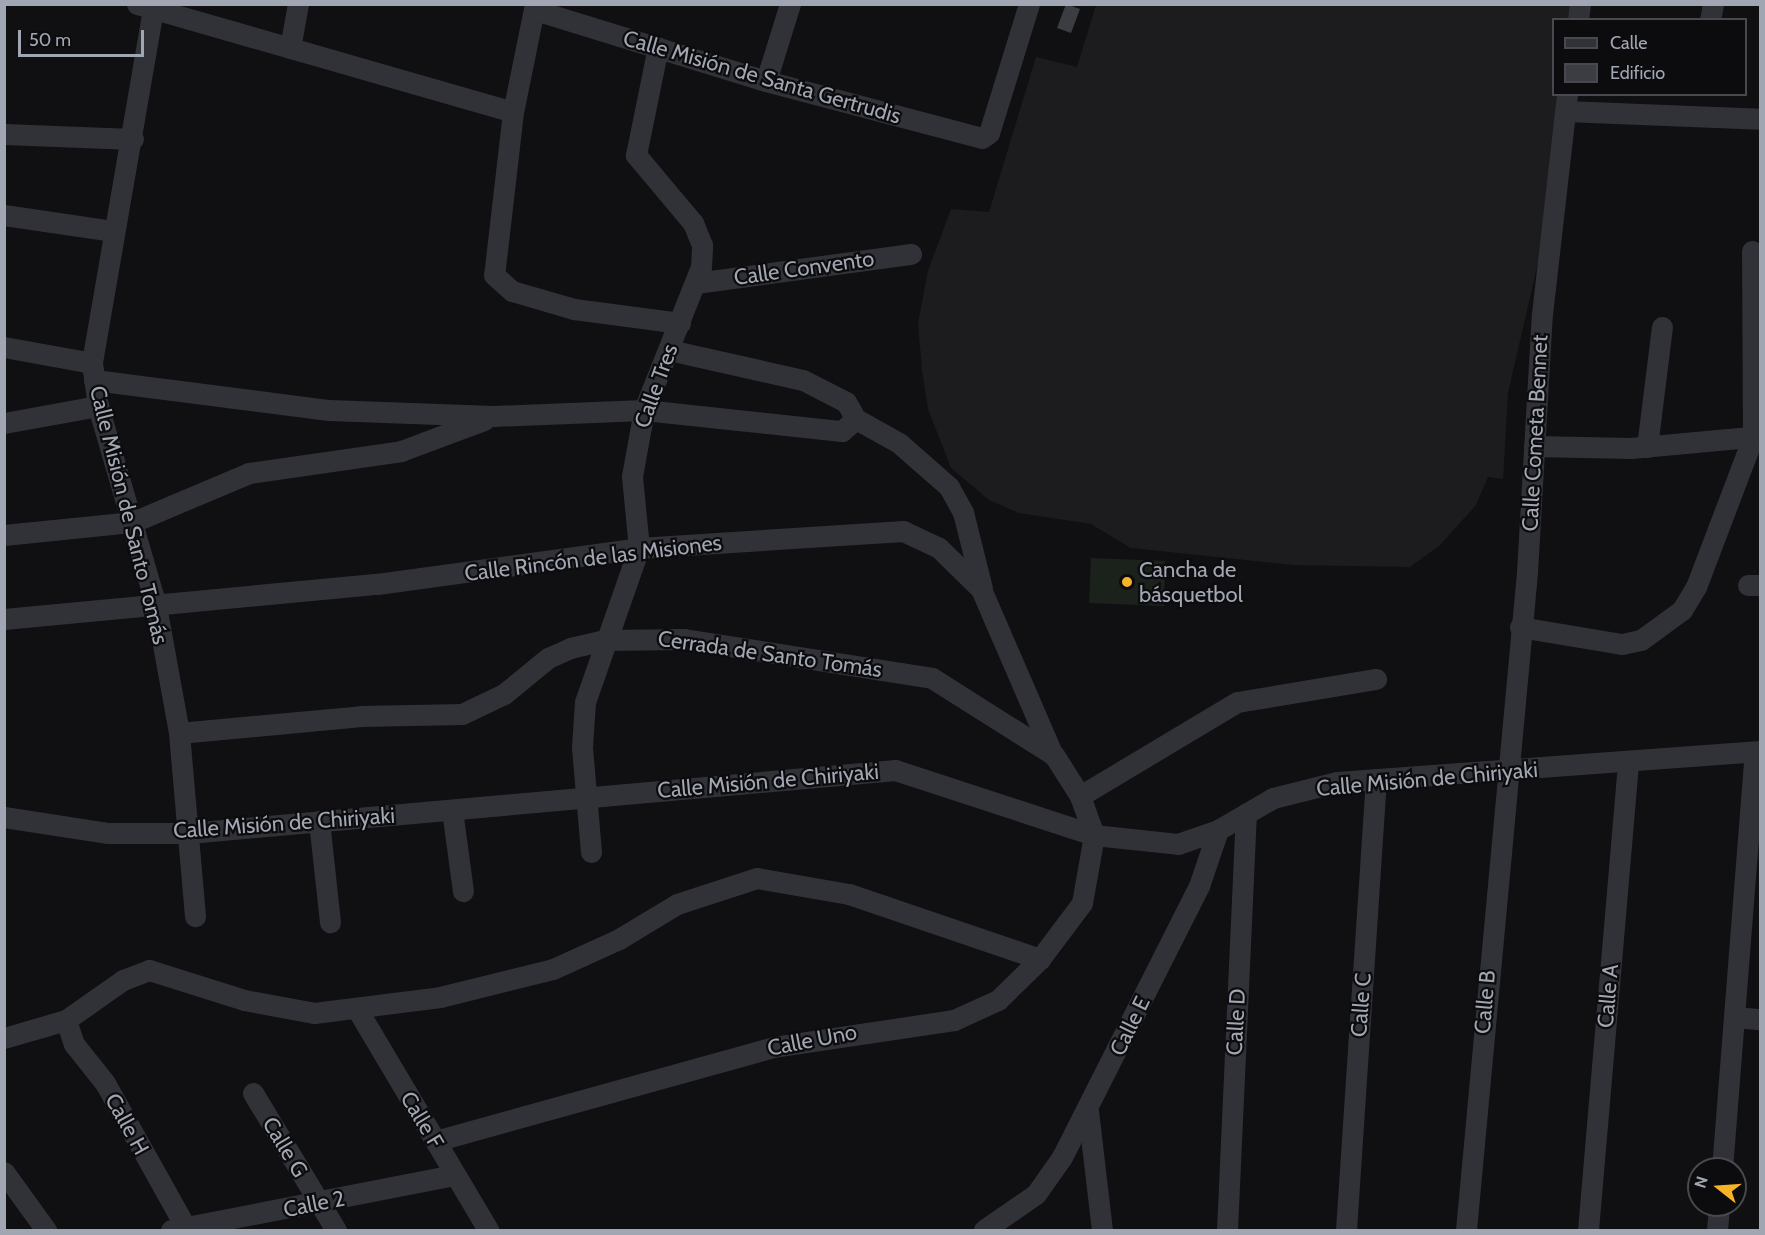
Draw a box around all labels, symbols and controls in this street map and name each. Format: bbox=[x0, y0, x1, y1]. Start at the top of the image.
scale bar bbox=[21, 18, 147, 56]
legend bbox=[1552, 18, 1747, 96]
street label: Calle Misión de Santa Gertrudis bbox=[620, 25, 904, 129]
text: 50 m bbox=[29, 29, 71, 51]
text: Calle bbox=[1610, 32, 1647, 54]
text: Edificio bbox=[1610, 62, 1665, 84]
street label: Calle Convento bbox=[732, 245, 876, 291]
street label: Calle Cometa Bennet bbox=[1517, 334, 1553, 532]
street label: Calle Tres bbox=[629, 340, 683, 432]
street label: Calle Misión de Santo Tomás bbox=[84, 383, 174, 647]
street label: Calle Rincón de las Misiones bbox=[463, 529, 723, 587]
place label: Cancha de básquetbol bbox=[1139, 556, 1243, 608]
marker: Cancha de básquetbol bbox=[1120, 575, 1134, 589]
street label: Cerrada de Santo Tomás bbox=[656, 625, 884, 683]
street label: Calle Misión de Chiriyaki bbox=[1315, 756, 1539, 802]
street label: Calle Misión de Chiriyaki bbox=[656, 758, 880, 804]
street label: Calle Misión de Chiriyaki bbox=[172, 802, 396, 844]
street label: Calle A bbox=[1592, 963, 1624, 1029]
street label: Calle B bbox=[1469, 969, 1501, 1035]
street label: Calle C bbox=[1346, 972, 1376, 1038]
street label: Calle D bbox=[1221, 988, 1251, 1056]
street label: Calle E bbox=[1104, 992, 1156, 1060]
street label: Calle Uno bbox=[765, 1018, 859, 1062]
street label: Calle F bbox=[395, 1087, 449, 1153]
street label: Calle H bbox=[99, 1089, 155, 1159]
street label: Calle G bbox=[257, 1112, 313, 1182]
north arrow bbox=[1687, 1157, 1747, 1217]
text: N bbox=[1690, 1174, 1712, 1190]
street label: Calle 2 bbox=[281, 1185, 347, 1223]

